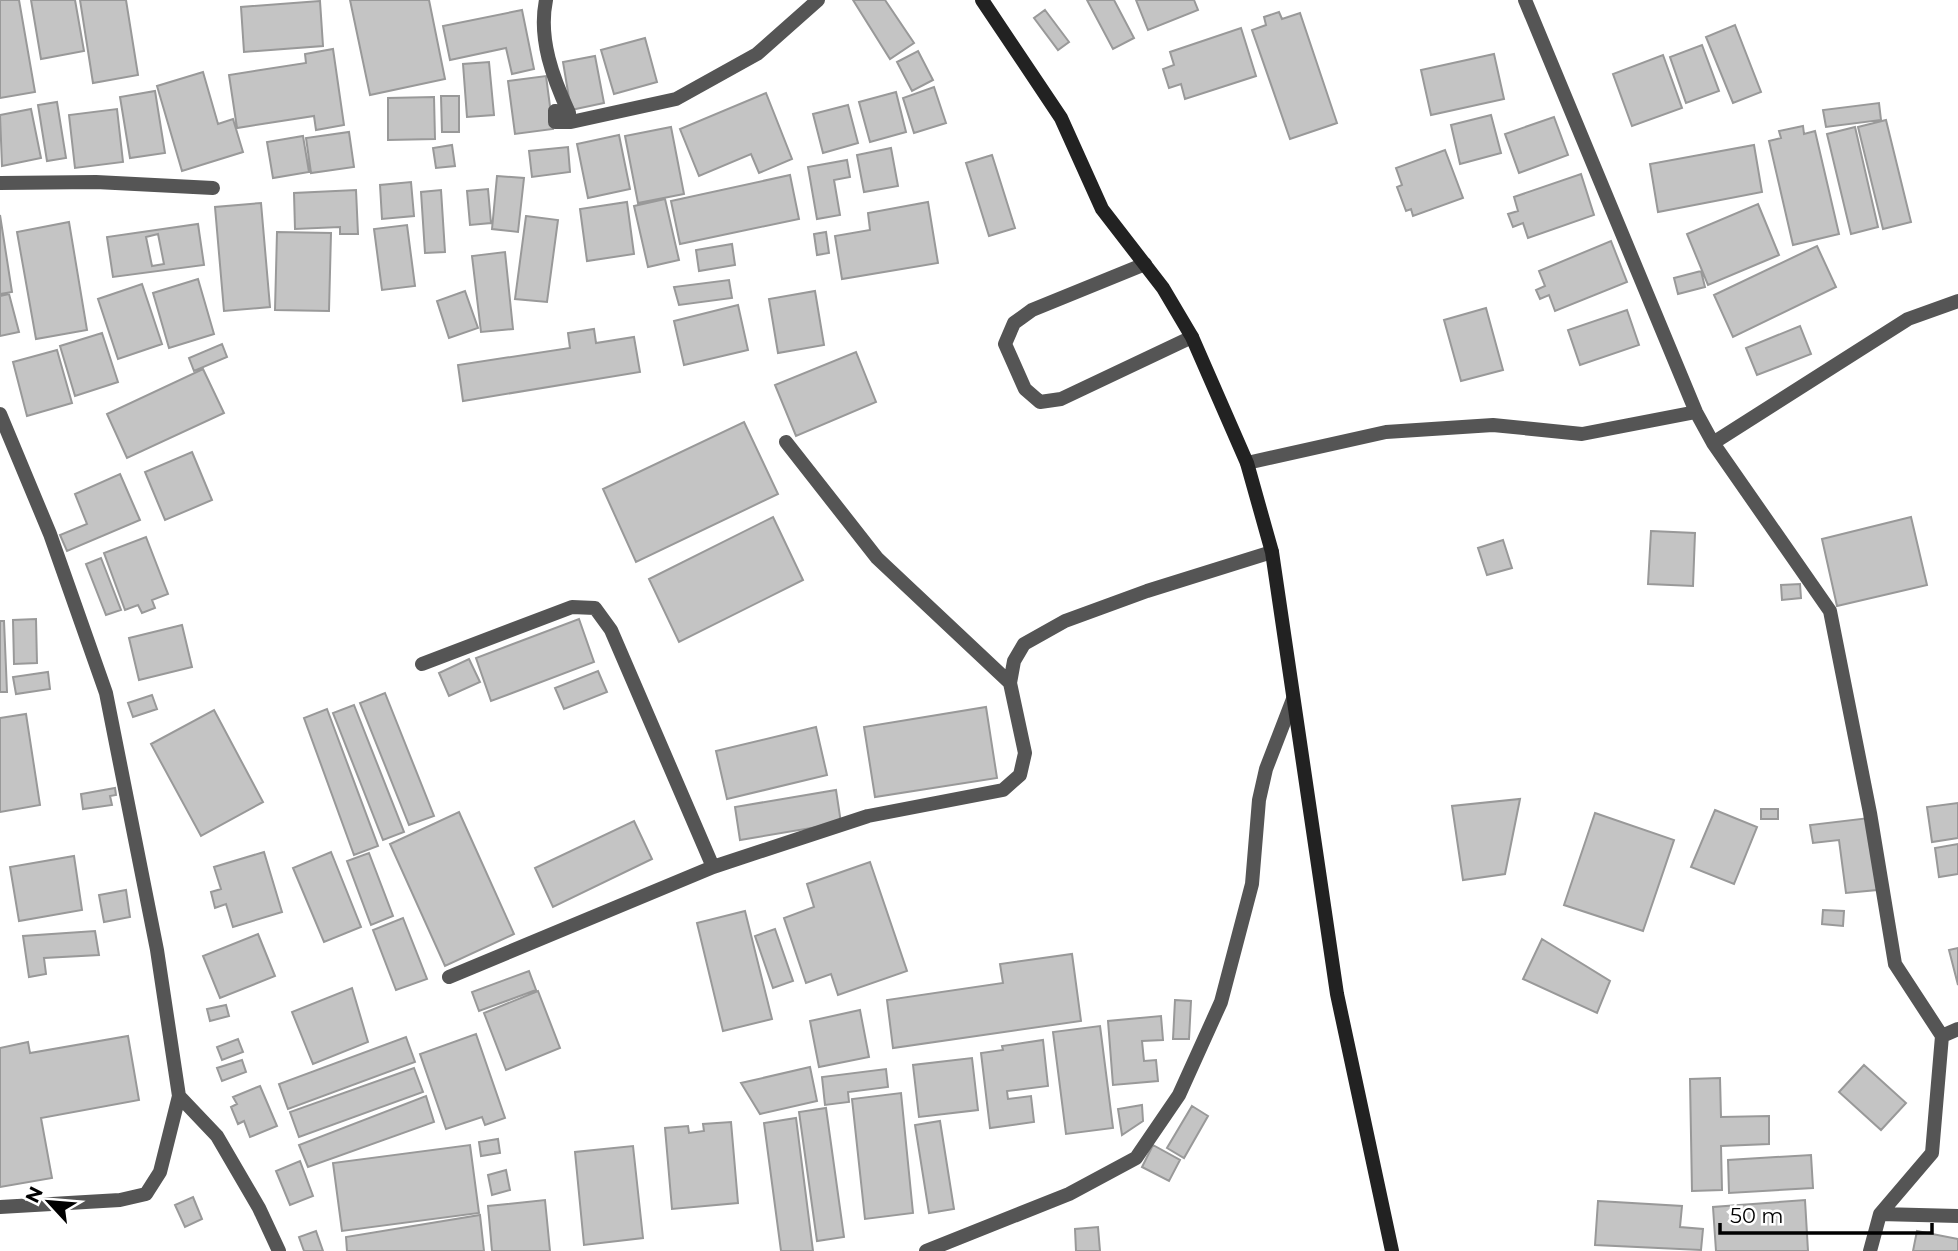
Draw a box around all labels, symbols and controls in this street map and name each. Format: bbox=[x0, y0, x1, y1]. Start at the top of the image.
north arrow bbox=[14, 1167, 84, 1237]
text: N bbox=[20, 1183, 48, 1207]
scale bar bbox=[1720, 1192, 1932, 1236]
text: 50 m bbox=[1730, 1203, 1784, 1228]

